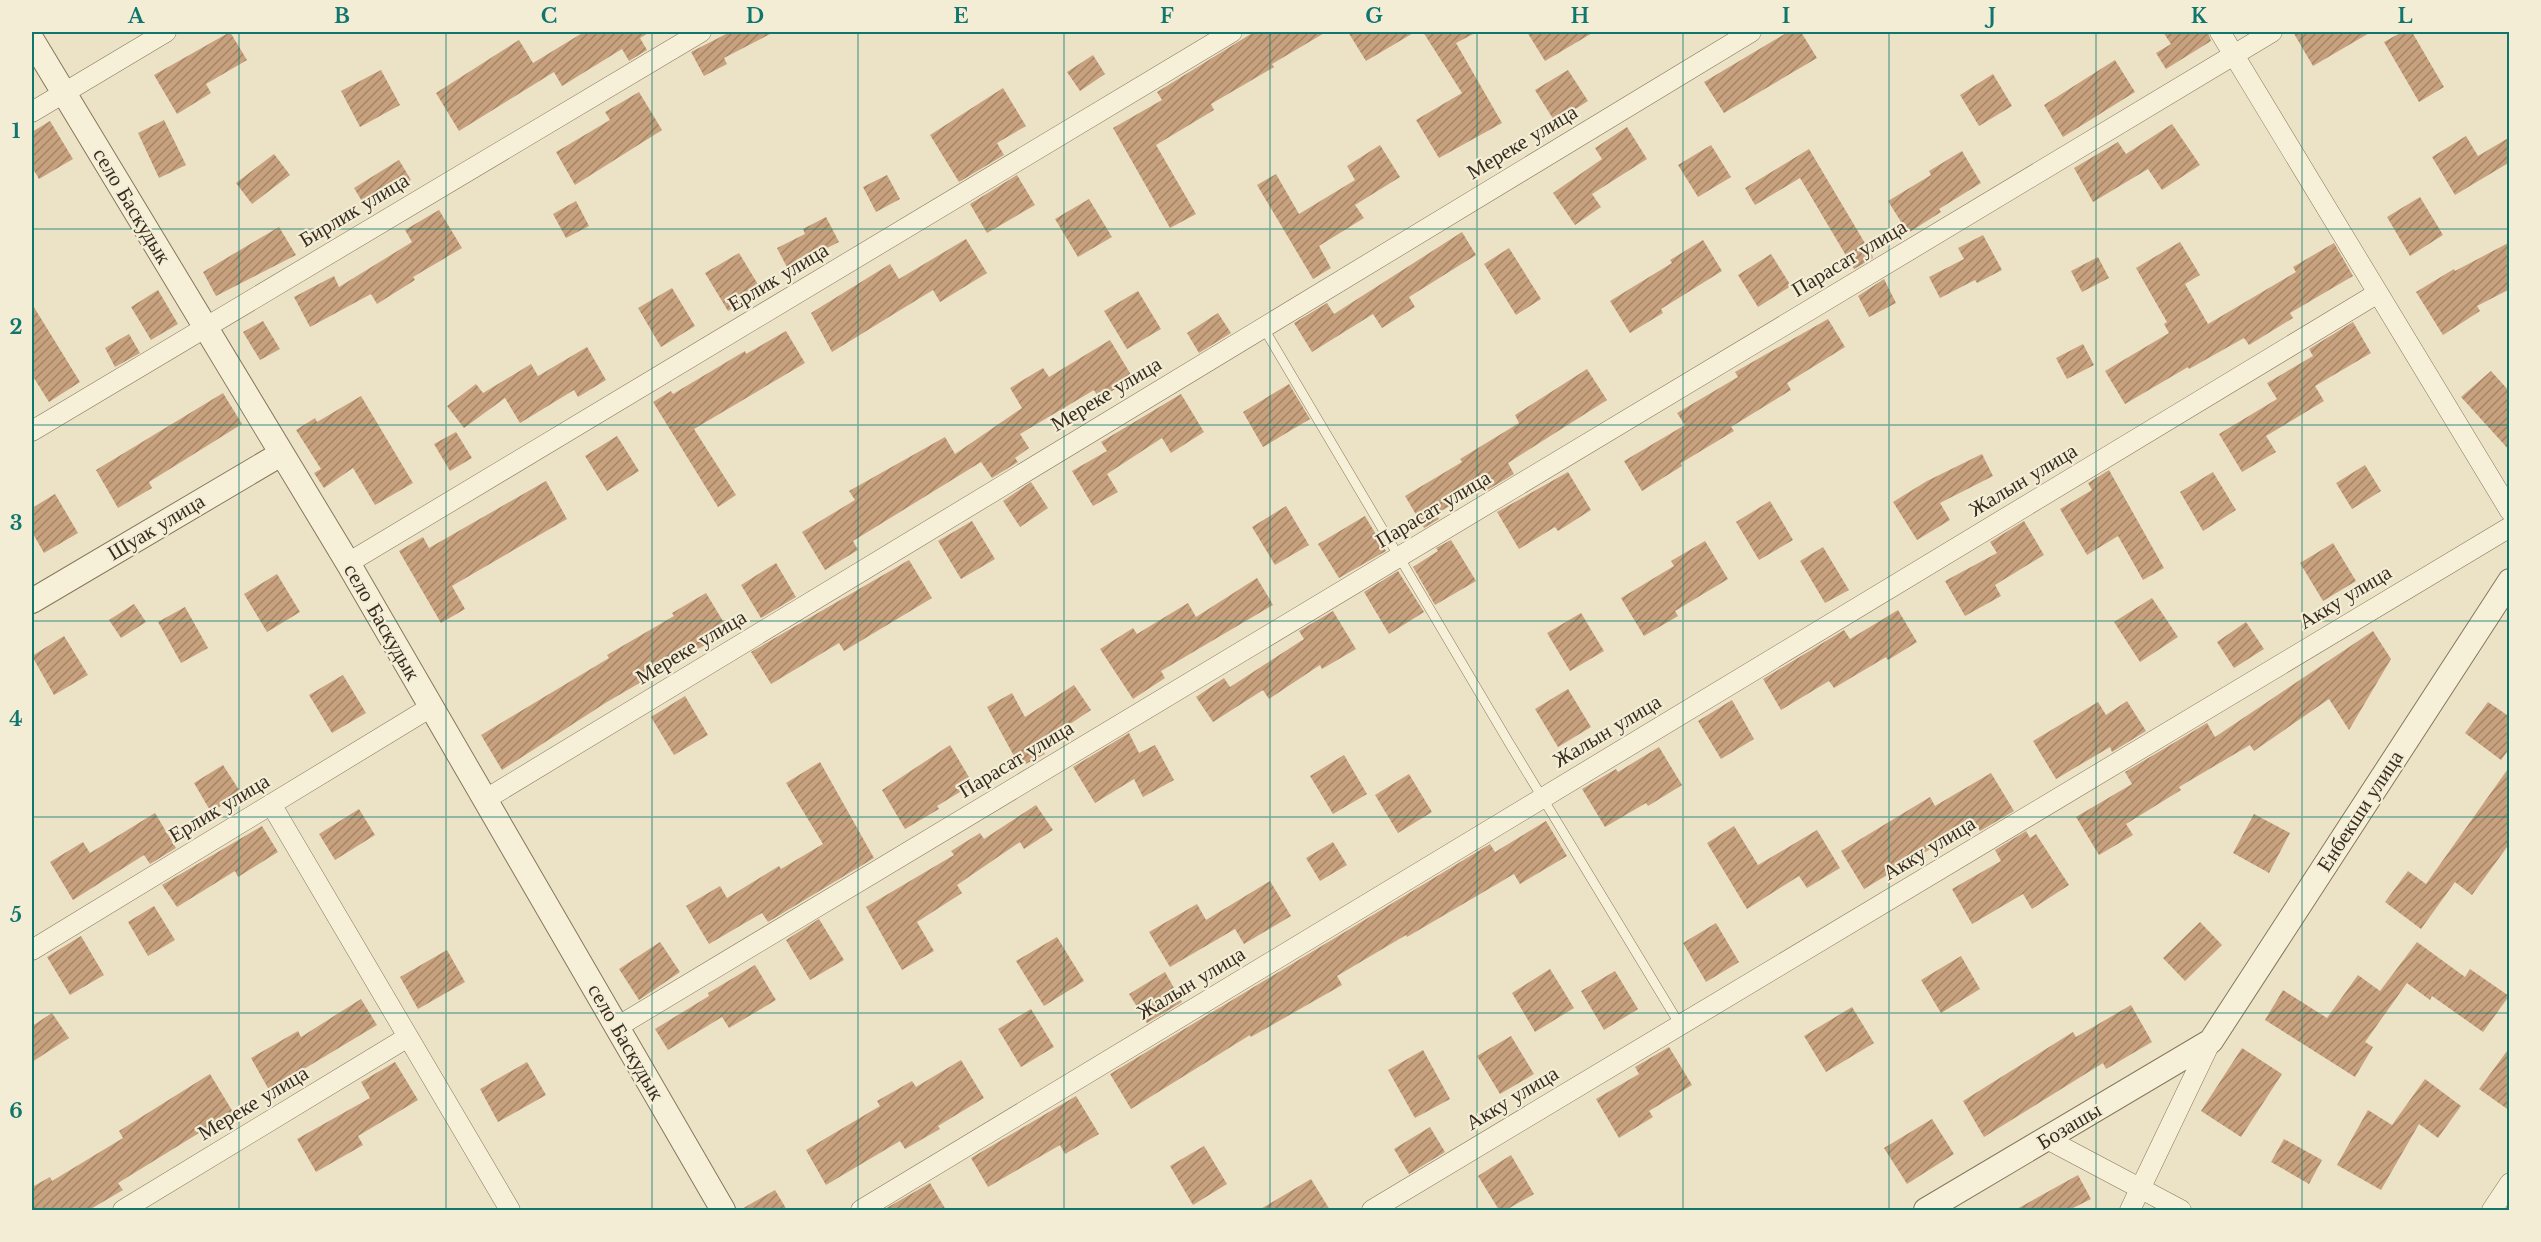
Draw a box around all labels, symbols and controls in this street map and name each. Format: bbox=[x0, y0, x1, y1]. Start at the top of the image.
text: A bbox=[127, 4, 145, 28]
text: B bbox=[334, 4, 350, 28]
text: C bbox=[541, 4, 557, 28]
text: D bbox=[746, 4, 764, 28]
text: E bbox=[953, 4, 969, 28]
text: F bbox=[1160, 4, 1174, 28]
text: G bbox=[1365, 4, 1383, 28]
text: H bbox=[1571, 4, 1590, 28]
text: I bbox=[1782, 4, 1790, 28]
text: J bbox=[1984, 4, 1996, 28]
text: K bbox=[2191, 4, 2208, 28]
text: L bbox=[2397, 4, 2413, 28]
street label: Мереке улица bbox=[1462, 98, 1583, 185]
text: 1 bbox=[12, 119, 21, 143]
street label: село Баскудык bbox=[87, 143, 177, 269]
street label: Бирлик улица bbox=[294, 167, 414, 253]
street label: Парасат улица bbox=[1787, 213, 1912, 303]
street label: Ерлик улица bbox=[723, 236, 834, 317]
text: 2 bbox=[9, 315, 23, 339]
street label: Мереке улица bbox=[1046, 350, 1167, 437]
street label: Жалын улица bbox=[1964, 437, 2082, 522]
street label: Парасат улица bbox=[1371, 464, 1496, 554]
street label: Шуак улица bbox=[103, 487, 210, 566]
text: 3 bbox=[10, 511, 22, 535]
street label: село Баскудык bbox=[338, 559, 426, 686]
street label: Акку улица bbox=[2294, 559, 2397, 635]
street label: Мереке улица bbox=[631, 603, 752, 690]
street label: Жалын улица bbox=[1548, 688, 1666, 773]
text: 4 bbox=[9, 707, 23, 731]
street label: Парасат улица bbox=[954, 714, 1079, 804]
street label: Енбекши улица bbox=[2311, 745, 2409, 876]
street label: Ерлик улица bbox=[164, 767, 275, 848]
street label: Акку улица bbox=[1878, 810, 1981, 886]
text: 5 bbox=[10, 903, 22, 927]
street label: Жалын улица bbox=[1132, 940, 1250, 1025]
street label: село Баскудык bbox=[582, 979, 670, 1106]
street label: Мереке улица bbox=[193, 1059, 314, 1146]
street label: Акку улица bbox=[1461, 1060, 1564, 1136]
street label: Бозашы bbox=[2032, 1097, 2106, 1155]
text: 6 bbox=[9, 1099, 23, 1123]

